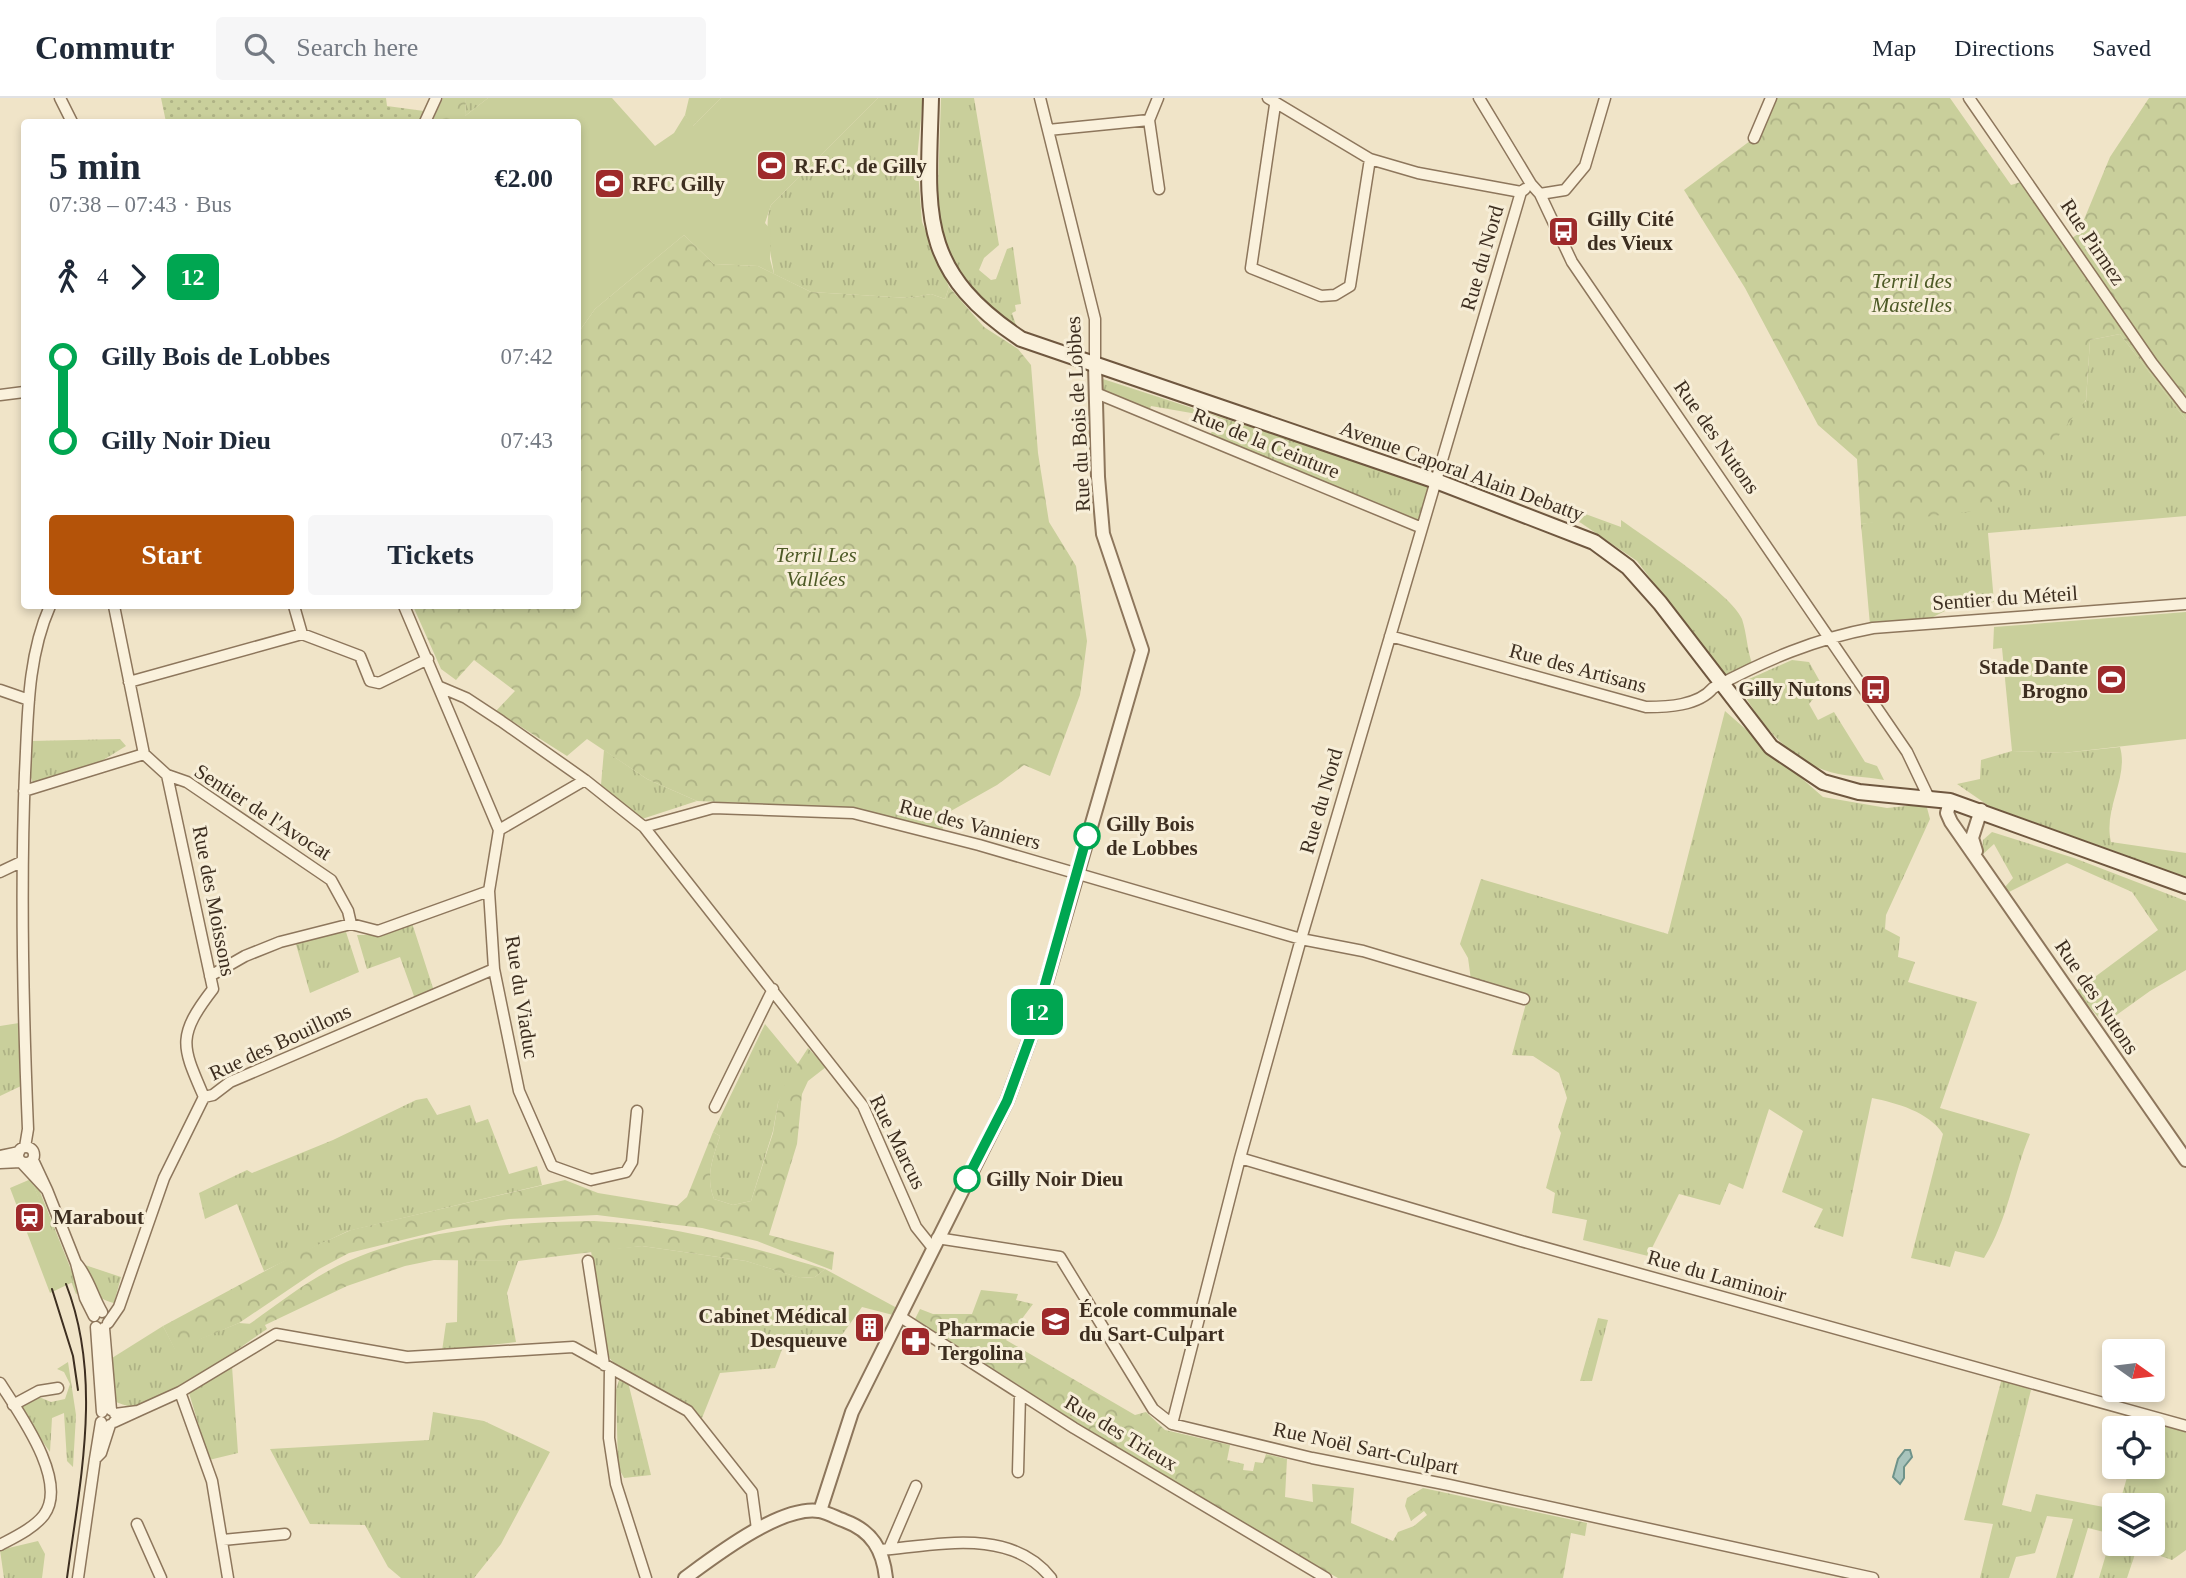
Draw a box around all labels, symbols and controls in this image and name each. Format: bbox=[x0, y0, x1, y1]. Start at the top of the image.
search box bbox=[216, 17, 706, 80]
icon: search bbox=[240, 29, 278, 67]
text: Commutr bbox=[35, 30, 174, 66]
text: Search here bbox=[296, 33, 418, 62]
text: Map bbox=[1872, 35, 1916, 61]
text: Directions bbox=[1954, 35, 2054, 61]
text: Saved bbox=[2092, 35, 2151, 61]
text: 5 min bbox=[49, 145, 141, 187]
sports icon: R.F.C. de Gilly bbox=[754, 149, 788, 183]
place label: R.F.C. de Gilly bbox=[794, 154, 927, 178]
text: €2.00 bbox=[495, 164, 553, 193]
sports icon: RFC Gilly bbox=[592, 167, 626, 201]
place label: RFC Gilly bbox=[632, 172, 725, 196]
text: 07:38 – 07:43 · Bus bbox=[49, 192, 232, 217]
street label: Rue Pirmez bbox=[2055, 194, 2131, 290]
street label: Rue du Nord bbox=[1456, 202, 1509, 313]
place label: Gilly Cité des Vieux bbox=[1587, 207, 1674, 255]
bus stop icon: Gilly Cité des Vieux bbox=[1547, 214, 1581, 248]
icon: walk bbox=[49, 258, 87, 296]
icon: forward bbox=[119, 258, 157, 296]
text: 4 bbox=[97, 264, 109, 289]
text: 12 bbox=[181, 264, 205, 290]
park label: Terril des Mastelles bbox=[1871, 269, 1952, 317]
street label: Rue du Bois de Lobbes bbox=[1061, 316, 1095, 512]
text: Gilly Bois de Lobbes bbox=[101, 342, 330, 371]
text: 07:42 bbox=[501, 344, 553, 369]
street label: Rue des Nutons bbox=[1669, 376, 1765, 498]
street label: Rue de la Ceinture bbox=[1189, 402, 1343, 484]
street label: Avenue Caporal Alain Debatty bbox=[1337, 416, 1588, 527]
text: Gilly Noir Dieu bbox=[101, 426, 271, 455]
text: 07:43 bbox=[501, 428, 553, 453]
button: Start bbox=[49, 515, 294, 595]
button: Tickets bbox=[308, 515, 553, 595]
park label: Terril Les Vallées bbox=[775, 543, 857, 591]
street label: Sentier du Méteil bbox=[1931, 581, 2079, 615]
street label: Rue des Artisans bbox=[1507, 638, 1649, 698]
place label: Stade Dante Brogno bbox=[1979, 655, 2088, 703]
sports icon: Stade Dante Brogno bbox=[2094, 662, 2128, 696]
bus stop icon: Gilly Nutons bbox=[1858, 672, 1892, 706]
place label: Gilly Nutons bbox=[1738, 677, 1852, 701]
street label: Rue du Nord bbox=[1295, 745, 1348, 856]
street label: Sentier de l'Avocat bbox=[190, 759, 336, 865]
street label: Rue des Vanniers bbox=[897, 794, 1043, 854]
place label: Gilly Bois de Lobbes bbox=[1106, 812, 1198, 860]
marker: Gilly Bois de Lobbes bbox=[1074, 823, 1100, 849]
street label: Rue des Moissons bbox=[188, 824, 240, 978]
street label: Rue du Viaduc bbox=[500, 934, 544, 1060]
street label: Rue des Nutons bbox=[2050, 935, 2144, 1059]
line badge: 12 bbox=[1006, 989, 1068, 1035]
street label: Rue des Bouillons bbox=[205, 999, 355, 1085]
text: 12 bbox=[1025, 999, 1049, 1025]
street label: Rue Marcus bbox=[865, 1091, 931, 1193]
marker: Gilly Noir Dieu bbox=[954, 1166, 980, 1192]
place label: Gilly Noir Dieu bbox=[986, 1167, 1124, 1191]
station icon: Marabout bbox=[13, 1200, 47, 1234]
place label: Marabout bbox=[53, 1205, 144, 1229]
street label: Rue du Laminoir bbox=[1645, 1245, 1789, 1307]
place label: École communale du Sart-Culpart bbox=[1079, 1298, 1237, 1346]
place label: Cabinet Médical Desqueuve bbox=[698, 1304, 847, 1352]
school or university icon: École communale du Sart-Culpart bbox=[1039, 1305, 1073, 1339]
building icon: Cabinet Médical Desqueuve bbox=[853, 1311, 887, 1345]
place label: Pharmacie Tergolina bbox=[938, 1317, 1035, 1365]
pharmacy icon: Pharmacie Tergolina bbox=[898, 1324, 932, 1358]
north arrow bbox=[2102, 1339, 2165, 1402]
map controls bbox=[2102, 1339, 2165, 1556]
street label: Rue des Trieux bbox=[1060, 1390, 1182, 1476]
button: locate bbox=[2102, 1416, 2165, 1479]
street label: Rue Noël Sart-Culpart bbox=[1271, 1417, 1461, 1479]
button: layers bbox=[2102, 1493, 2165, 1556]

